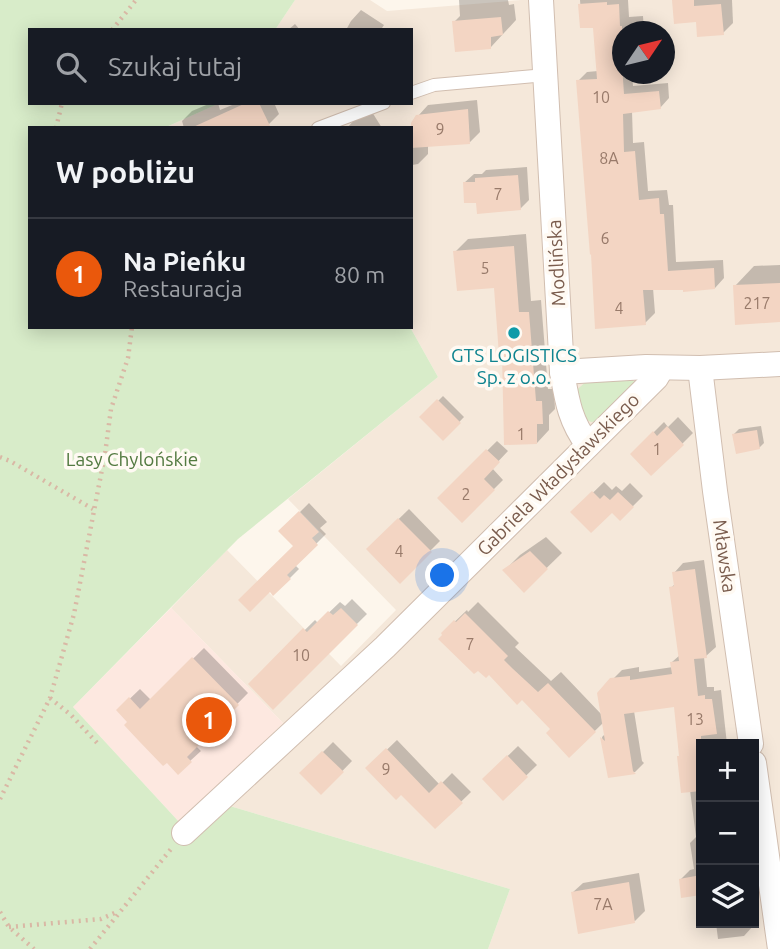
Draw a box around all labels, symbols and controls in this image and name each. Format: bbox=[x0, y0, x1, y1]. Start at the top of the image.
north arrow bbox=[612, 21, 675, 84]
search box bbox=[28, 28, 413, 105]
icon: search bbox=[52, 48, 90, 86]
text: Szukaj tutaj bbox=[108, 52, 242, 81]
house number: 10 bbox=[592, 88, 610, 106]
house number: 9 bbox=[435, 120, 445, 138]
house number: 8A bbox=[599, 149, 619, 167]
text: W pobliżu bbox=[56, 155, 195, 189]
house number: 7 bbox=[493, 185, 503, 203]
street label: Modlińska bbox=[543, 219, 569, 307]
house number: 6 bbox=[600, 229, 610, 247]
text: Na Pieńku bbox=[123, 247, 246, 276]
house number: 5 bbox=[480, 259, 490, 277]
text: 1 bbox=[73, 262, 85, 287]
text: 80 m bbox=[334, 262, 385, 287]
text: Restauracja bbox=[123, 276, 243, 301]
house number: 217 bbox=[743, 294, 771, 312]
house number: 4 bbox=[614, 299, 624, 317]
marker: GTS LOGISTICS Sp. z o.o. bbox=[506, 325, 522, 341]
place label: GTS LOGISTICS Sp. z o.o. bbox=[451, 344, 577, 388]
street label: Gabriela Władysławskiego bbox=[472, 388, 644, 560]
house number: 1 bbox=[516, 425, 526, 443]
house number: 1 bbox=[652, 440, 662, 458]
park label: Lasy Chylońskie bbox=[66, 448, 198, 470]
house number: 2 bbox=[461, 485, 471, 503]
street label: Mławska bbox=[709, 518, 741, 594]
house number: 4 bbox=[394, 542, 404, 560]
your location bbox=[425, 558, 459, 592]
house number: 7 bbox=[465, 635, 475, 653]
house number: 10 bbox=[292, 646, 310, 664]
pin: 1 bbox=[186, 694, 232, 746]
house number: 13 bbox=[686, 710, 704, 728]
map controls bbox=[696, 739, 759, 928]
button: + bbox=[696, 739, 759, 802]
house number: 9 bbox=[381, 760, 391, 778]
button: − bbox=[696, 802, 759, 865]
button: layers bbox=[696, 865, 759, 928]
house number: 7A bbox=[593, 895, 613, 913]

